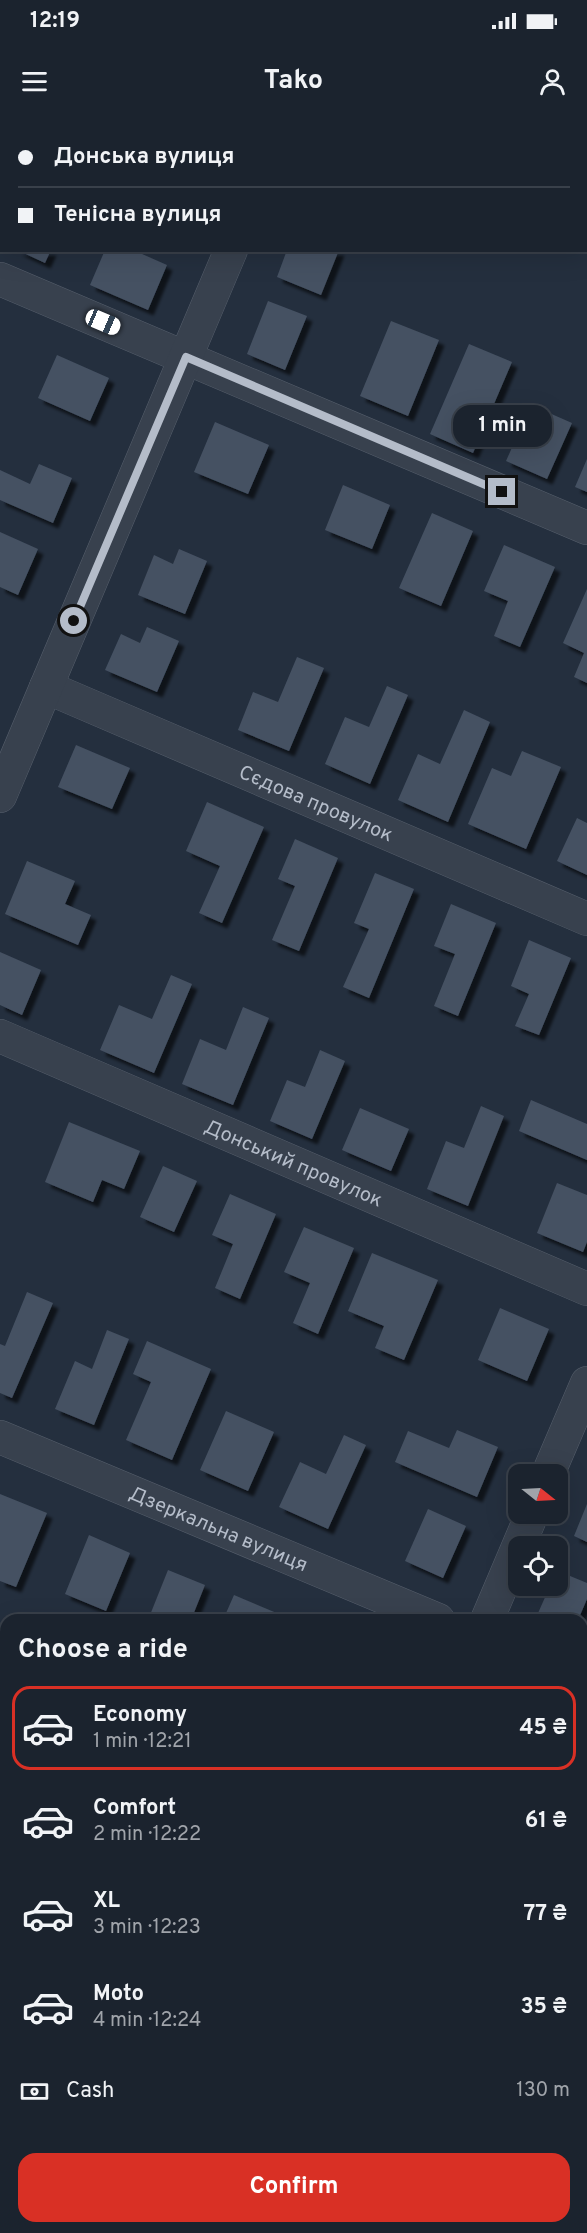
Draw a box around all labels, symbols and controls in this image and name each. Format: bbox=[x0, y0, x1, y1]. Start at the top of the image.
text: 12:19 bbox=[30, 8, 80, 35]
text: Tako bbox=[264, 64, 323, 98]
icon: menu bbox=[18, 65, 51, 98]
icon: person bbox=[536, 65, 569, 98]
text: Донська вулиця bbox=[54, 144, 234, 171]
text: Тенісна вулиця bbox=[54, 202, 221, 229]
car bbox=[83, 307, 123, 337]
callout: 1 min bbox=[452, 405, 552, 447]
text: 1 min bbox=[478, 413, 527, 439]
route end bbox=[488, 478, 515, 505]
route start bbox=[60, 607, 87, 634]
street label: Сєдова провулок bbox=[234, 760, 396, 849]
street label: Донський провулок bbox=[200, 1115, 386, 1214]
north arrow bbox=[508, 1464, 568, 1524]
map controls bbox=[508, 1464, 568, 1596]
street label: Дзеркальна вулиця bbox=[125, 1481, 311, 1579]
button: locate bbox=[508, 1536, 568, 1596]
text: Choose a ride bbox=[18, 1633, 188, 1667]
icon: car bbox=[21, 1701, 75, 1755]
text: Economy bbox=[93, 1702, 187, 1729]
text: 45 ₴ bbox=[519, 1715, 567, 1742]
text: 1 min · 12:21 bbox=[93, 1729, 192, 1755]
icon: car bbox=[21, 1794, 75, 1848]
text: Comfort bbox=[93, 1795, 176, 1822]
text: 61 ₴ bbox=[525, 1808, 567, 1835]
text: 2 min · 12:22 bbox=[93, 1822, 201, 1848]
icon: car bbox=[21, 1887, 75, 1941]
text: XL bbox=[93, 1888, 120, 1915]
text: 77 ₴ bbox=[523, 1901, 567, 1928]
text: 3 min · 12:23 bbox=[93, 1915, 201, 1941]
icon: car bbox=[21, 1980, 75, 2034]
text: Moto bbox=[93, 1981, 144, 2008]
text: 35 ₴ bbox=[520, 1994, 567, 2021]
text: 4 min · 12:24 bbox=[93, 2008, 201, 2034]
icon: cash bbox=[18, 2075, 51, 2108]
text: Cash bbox=[66, 2078, 115, 2105]
text: 130 m bbox=[516, 2078, 570, 2104]
button: Confirm bbox=[18, 2153, 570, 2222]

